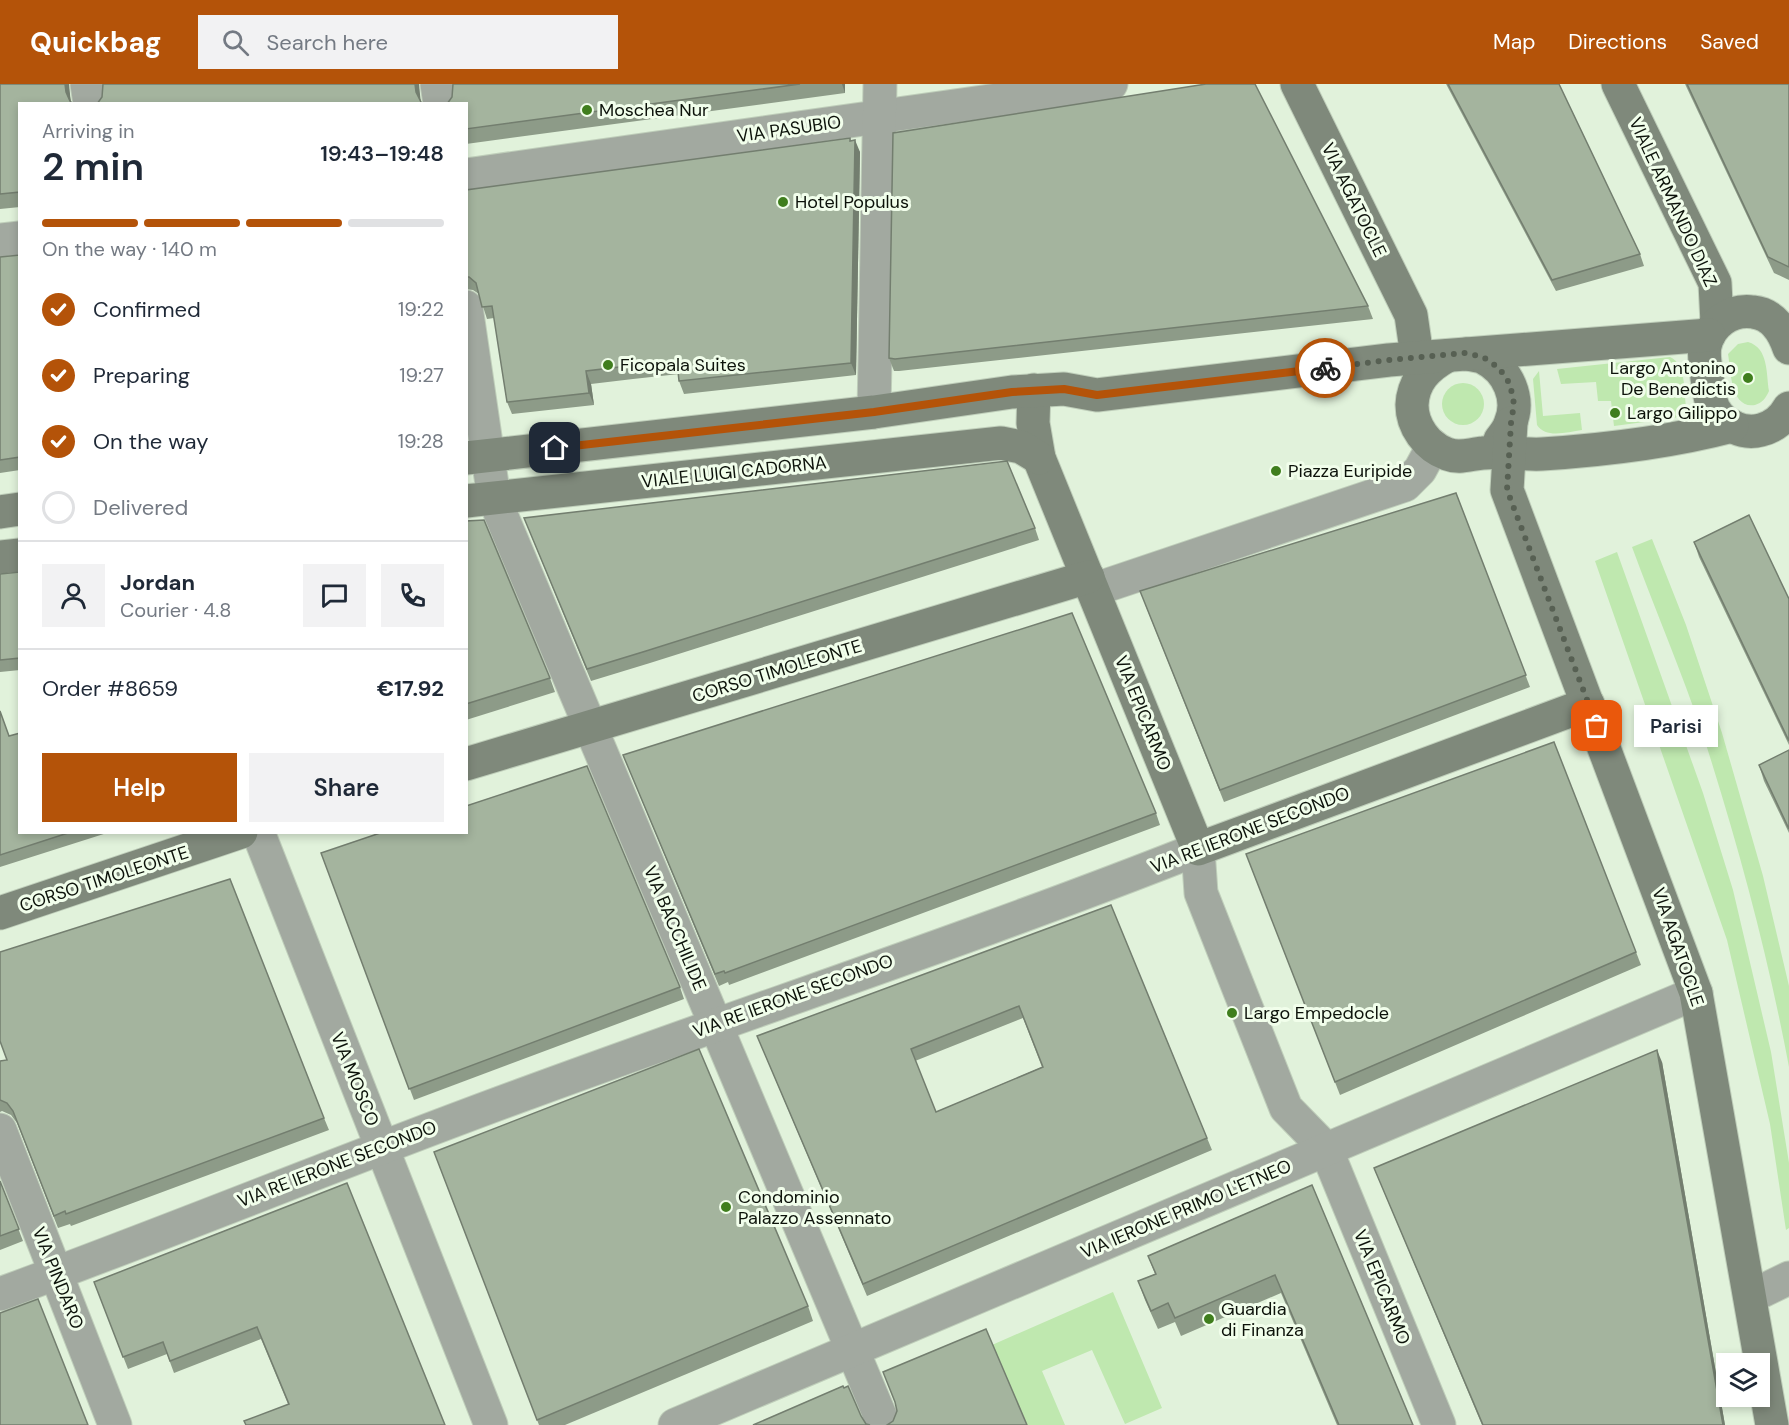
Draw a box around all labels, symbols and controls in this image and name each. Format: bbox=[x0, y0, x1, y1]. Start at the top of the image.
search box bbox=[198, 15, 618, 69]
text: Quickbag bbox=[30, 24, 162, 61]
icon: search bbox=[219, 26, 252, 59]
text: Search here bbox=[267, 28, 388, 57]
text: Map bbox=[1493, 28, 1535, 56]
text: Directions bbox=[1568, 28, 1667, 56]
text: Saved bbox=[1700, 28, 1759, 56]
place label: Moschea Nur bbox=[599, 98, 709, 122]
marker: Moschea Nur bbox=[580, 103, 594, 117]
street label: VIA PASUBIO bbox=[735, 110, 843, 148]
street label: VIALE ARMANDO DIAZ bbox=[1623, 113, 1723, 291]
text: Arriving in bbox=[42, 118, 134, 144]
text: 19:43–19:48 bbox=[320, 139, 444, 168]
street label: VIA AGATOCLE bbox=[1316, 139, 1392, 261]
text: 2 min bbox=[42, 141, 144, 192]
place label: Hotel Populus bbox=[795, 190, 909, 214]
marker: Hotel Populus bbox=[776, 195, 790, 209]
text: On the way · 140 m bbox=[42, 236, 217, 262]
icon: check bbox=[42, 293, 75, 326]
text: Confirmed bbox=[93, 295, 201, 324]
text: 19:22 bbox=[398, 296, 444, 322]
courier bbox=[1295, 338, 1355, 398]
icon: bike bbox=[1309, 352, 1342, 385]
place label: Ficopala Suites bbox=[620, 353, 746, 377]
place label: Largo Antonino De Benedictis bbox=[1610, 356, 1736, 401]
marker: Ficopala Suites bbox=[601, 358, 615, 372]
icon: check bbox=[42, 359, 75, 392]
text: Preparing bbox=[93, 361, 190, 390]
text: 19:27 bbox=[399, 362, 444, 388]
marker: Largo Antonino De Benedictis bbox=[1741, 371, 1755, 385]
place label: Largo Gilippo bbox=[1627, 401, 1737, 425]
marker: Largo Gilippo bbox=[1608, 406, 1622, 420]
pin bbox=[529, 422, 580, 473]
icon: check bbox=[42, 425, 75, 458]
text: On the way bbox=[93, 427, 208, 456]
text: 19:28 bbox=[398, 428, 444, 454]
icon: home bbox=[538, 431, 571, 464]
street label: VIALE LUIGI CADORNA bbox=[640, 450, 828, 494]
place label: Piazza Euripide bbox=[1288, 459, 1412, 483]
marker: Piazza Euripide bbox=[1269, 464, 1283, 478]
text: Delivered bbox=[93, 493, 188, 522]
button: person bbox=[42, 564, 105, 627]
button: chat bbox=[303, 564, 366, 627]
button: phone bbox=[381, 564, 444, 627]
text: Jordan bbox=[120, 568, 195, 597]
text: Courier · 4.8 bbox=[120, 597, 231, 623]
street label: CORSO TIMOLEONTE bbox=[689, 634, 865, 708]
street label: VIA EPICARMO bbox=[1109, 652, 1177, 774]
text: Order #8659 bbox=[42, 674, 178, 703]
text: €17.92 bbox=[377, 674, 444, 703]
pin bbox=[1571, 700, 1622, 751]
callout: Parisi bbox=[1633, 705, 1717, 747]
icon: bag bbox=[1580, 709, 1613, 742]
text: Parisi bbox=[1650, 713, 1702, 739]
button: Help bbox=[42, 753, 237, 822]
button: Share bbox=[249, 753, 444, 822]
street label: VIA RE IERONE SECONDO bbox=[1147, 781, 1353, 879]
street label: CORSO TIMOLEONTE bbox=[16, 840, 192, 918]
street label: VIA BACCHILIDE bbox=[638, 862, 712, 994]
street label: VIA AGATOCLE bbox=[1646, 884, 1710, 1010]
street label: VIA RE IERONE SECONDO bbox=[690, 949, 896, 1043]
place label: Largo Empedocle bbox=[1244, 1001, 1389, 1025]
marker: Largo Empedocle bbox=[1225, 1006, 1239, 1020]
street label: VIA MOSCO bbox=[325, 1028, 385, 1130]
street label: VIA RE IERONE SECONDO bbox=[234, 1115, 440, 1213]
street label: VIA IERONE PRIMO L'ETNEO bbox=[1077, 1154, 1295, 1264]
place label: Condominio Palazzo Assennato bbox=[738, 1185, 892, 1230]
marker: Condominio Palazzo Assennato bbox=[719, 1200, 733, 1214]
street label: VIA PINDARO bbox=[27, 1223, 89, 1333]
street label: VIA EPICARMO bbox=[1348, 1226, 1416, 1348]
place label: Guardia di Finanza bbox=[1221, 1297, 1304, 1342]
marker: Guardia di Finanza bbox=[1202, 1312, 1216, 1326]
map controls bbox=[1716, 1353, 1770, 1407]
button: layers bbox=[1716, 1353, 1770, 1407]

